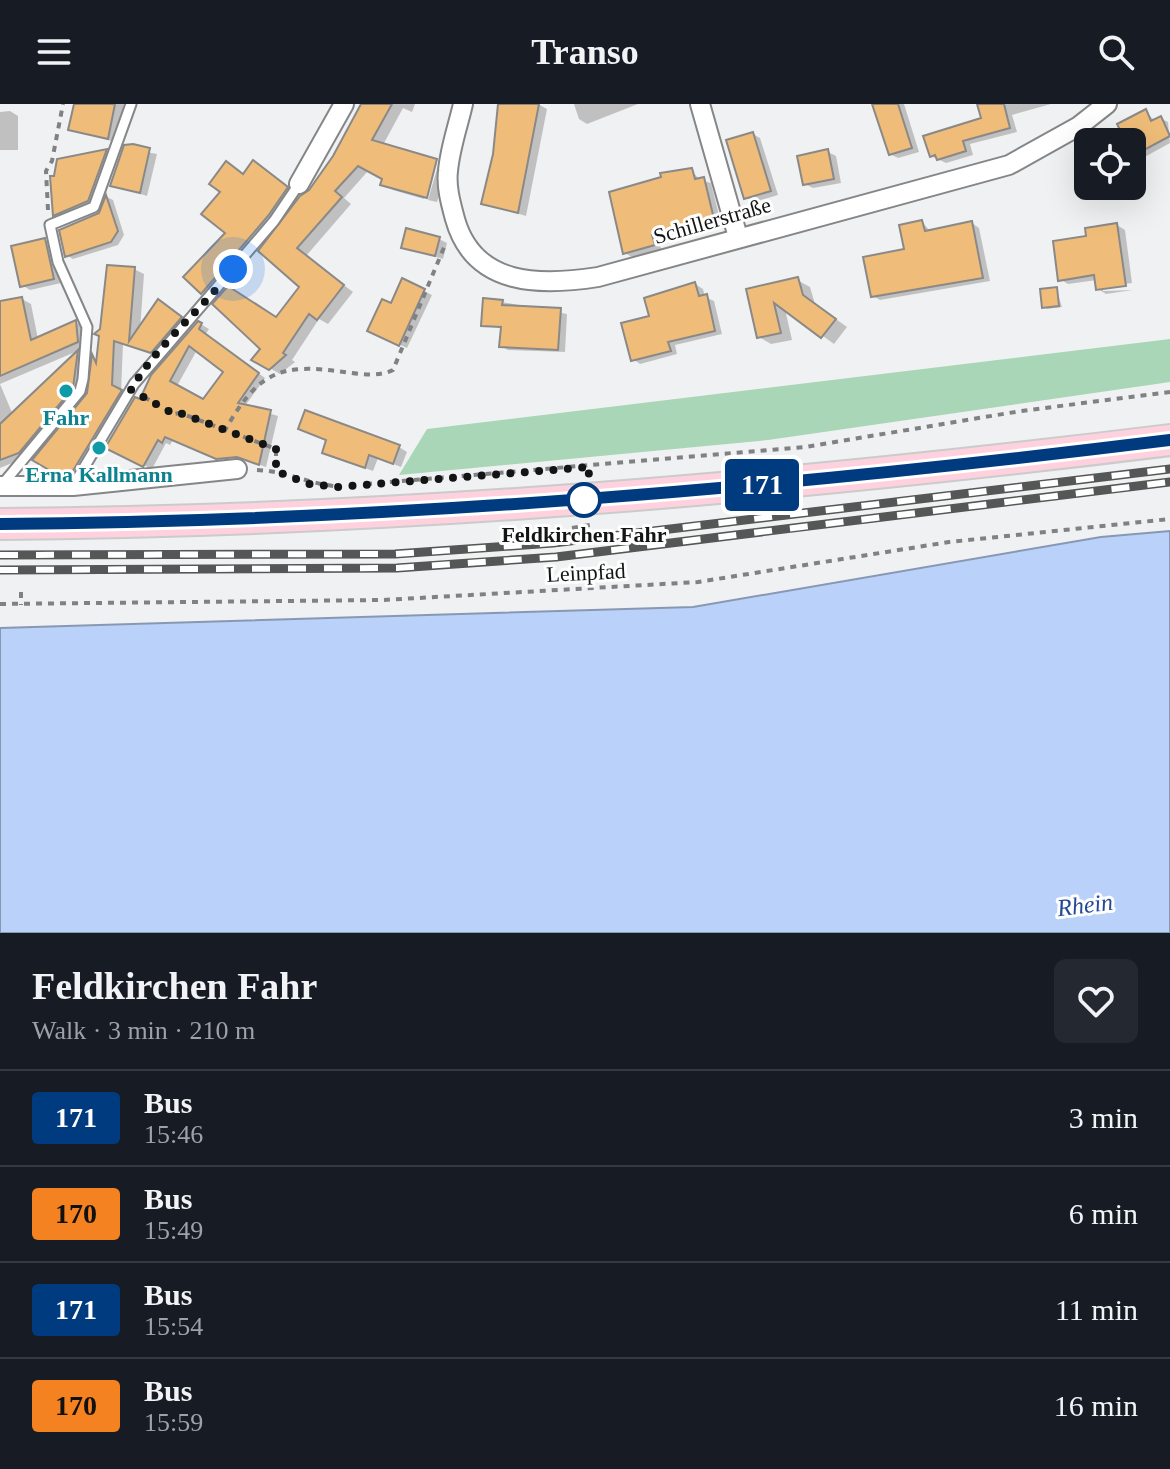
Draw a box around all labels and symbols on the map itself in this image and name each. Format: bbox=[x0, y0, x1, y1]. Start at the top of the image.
street label: Schillerstraße bbox=[651, 192, 774, 249]
your location bbox=[213, 249, 253, 289]
marker: Fahr bbox=[57, 382, 75, 400]
place label: Fahr bbox=[43, 405, 89, 430]
marker: Erna Kallmann bbox=[90, 439, 108, 457]
line badge: 171 bbox=[716, 459, 808, 511]
place label: Erna Kallmann bbox=[25, 462, 173, 487]
marker: Feldkirchen Fahr bbox=[567, 483, 601, 517]
place label: Feldkirchen Fahr bbox=[501, 522, 667, 547]
street label: Leinpfad bbox=[546, 558, 626, 587]
water label: Rhein bbox=[1055, 889, 1114, 921]

